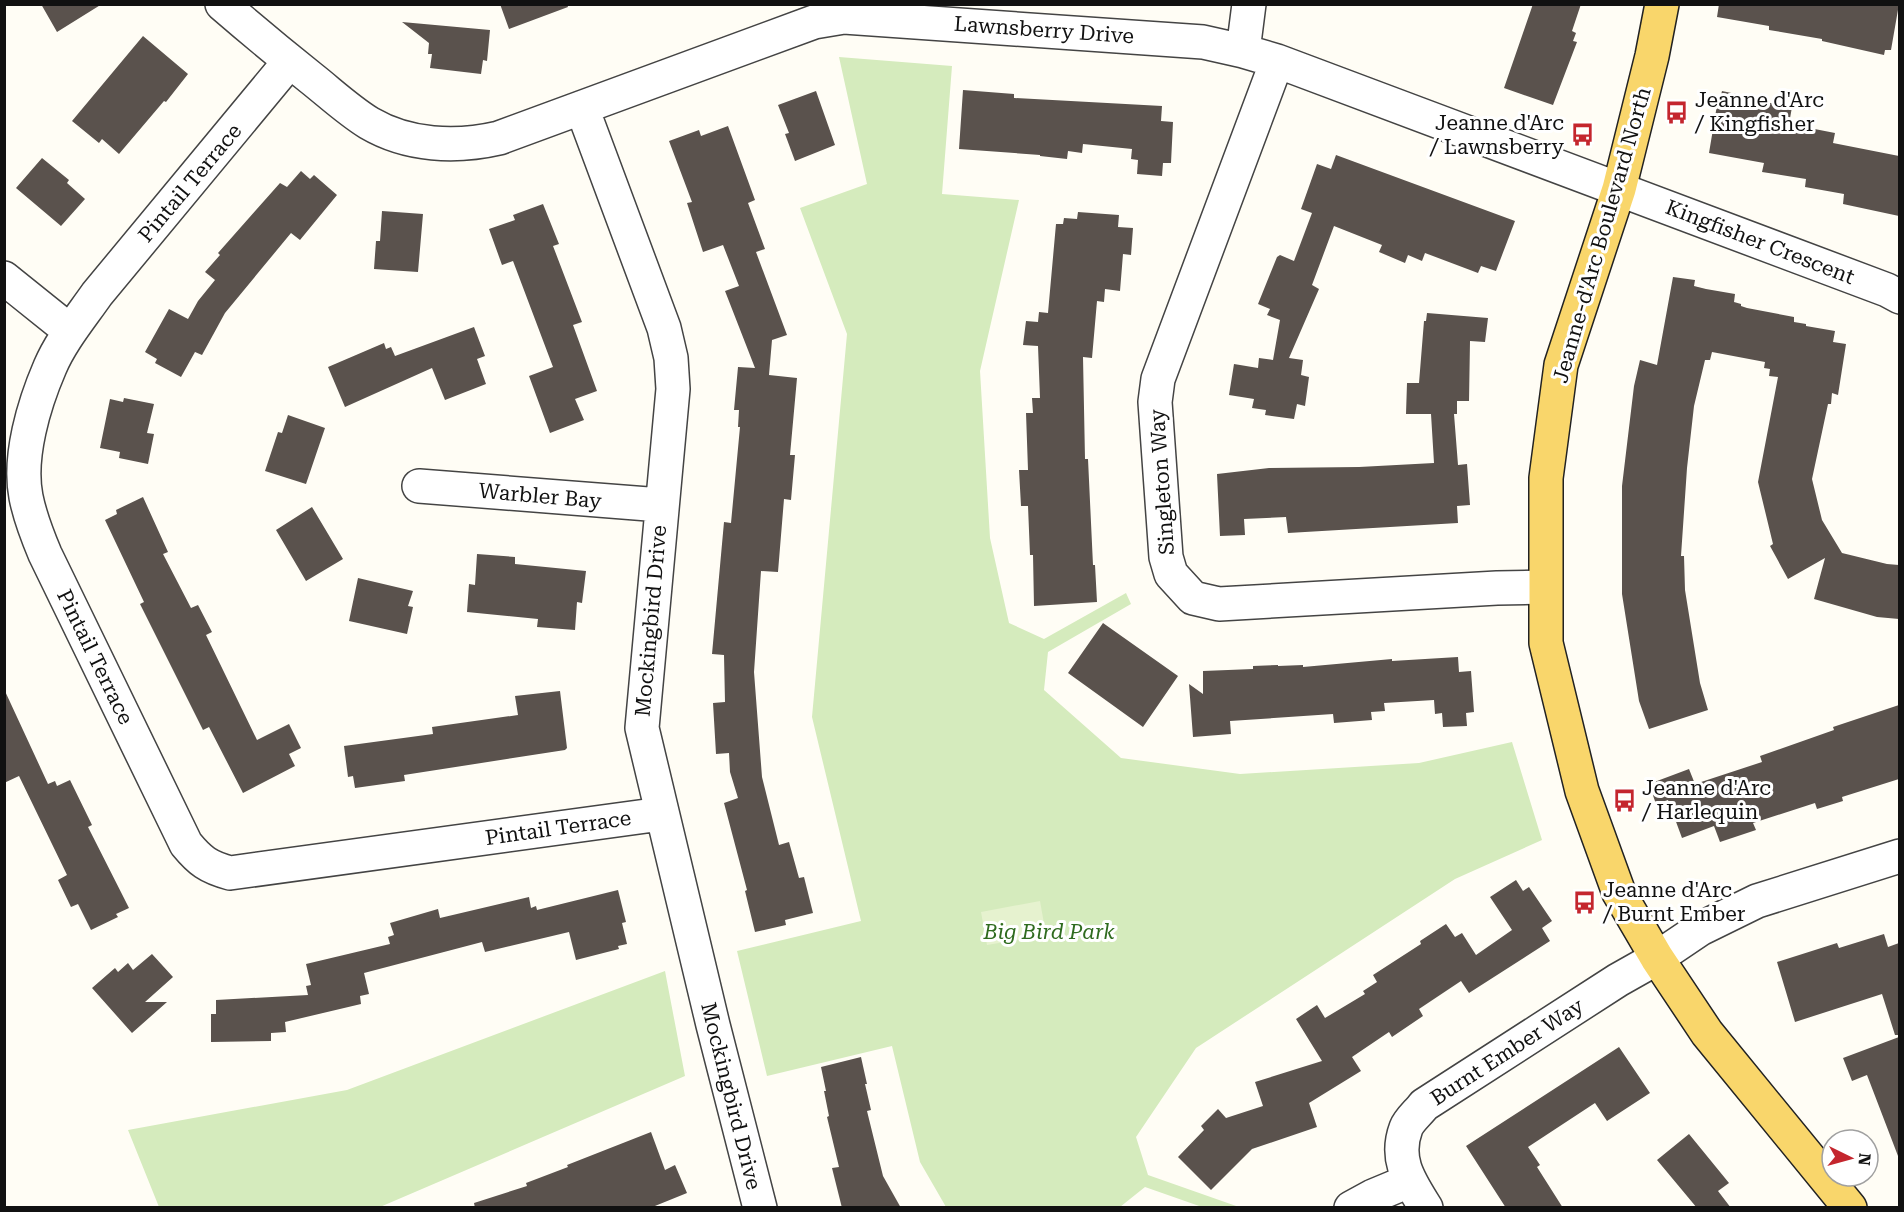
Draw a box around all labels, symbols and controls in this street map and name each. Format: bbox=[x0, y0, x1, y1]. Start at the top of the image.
street label: Lawnsberry Drive bbox=[953, 12, 1135, 48]
street label: Jeanne-d'Arc Boulevard North bbox=[1548, 84, 1656, 386]
place label: Jeanne d'Arc / Kingfisher bbox=[1694, 88, 1824, 136]
bus stop icon: Jeanne d'Arc / Kingfisher bbox=[1664, 99, 1690, 125]
place label: Jeanne d'Arc / Lawnsberry bbox=[1429, 111, 1565, 159]
street label: Pintail Terrace bbox=[134, 119, 246, 247]
bus stop icon: Jeanne d'Arc / Lawnsberry bbox=[1569, 122, 1595, 148]
street label: Kingfisher Crescent bbox=[1662, 195, 1858, 289]
street label: Singleton Way bbox=[1145, 408, 1179, 556]
street label: Warbler Bay bbox=[478, 479, 603, 513]
street label: Mockingbird Drive bbox=[631, 524, 671, 718]
street label: Pintail Terrace bbox=[52, 586, 138, 728]
place label: Jeanne d'Arc / Harlequin bbox=[1641, 776, 1771, 824]
bus stop icon: Jeanne d'Arc / Harlequin bbox=[1611, 787, 1637, 813]
street label: Pintail Terrace bbox=[483, 806, 633, 850]
place label: Jeanne d'Arc / Burnt Ember bbox=[1602, 878, 1746, 926]
bus stop icon: Jeanne d'Arc / Burnt Ember bbox=[1572, 889, 1598, 915]
park label: Big Bird Park bbox=[982, 920, 1115, 944]
street label: Burnt Ember Way bbox=[1426, 993, 1588, 1110]
street label: Mockingbird Drive bbox=[696, 1000, 766, 1192]
north arrow bbox=[1820, 1128, 1880, 1188]
text: N bbox=[1854, 1152, 1874, 1166]

